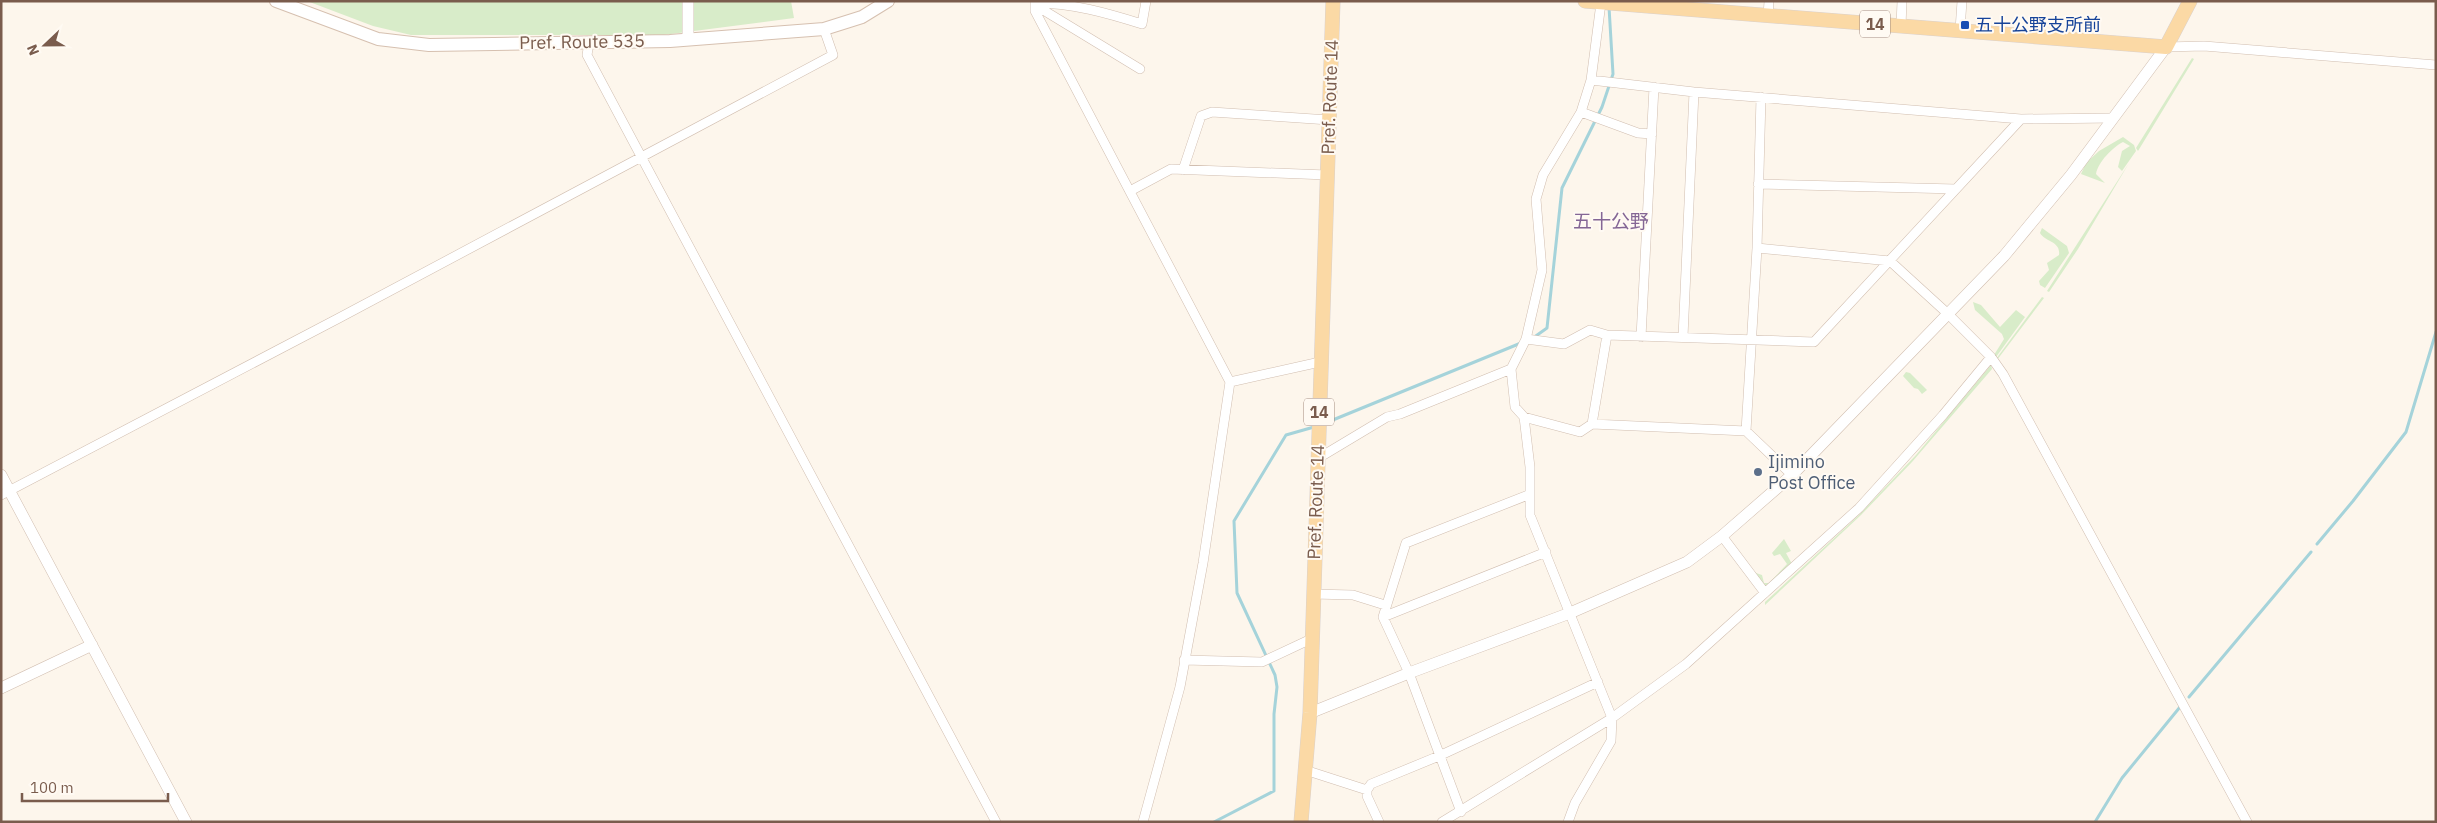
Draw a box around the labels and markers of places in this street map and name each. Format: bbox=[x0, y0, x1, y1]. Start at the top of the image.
place label: 五十公野支所前 bbox=[1975, 13, 2101, 36]
marker: 五十公野支所前 bbox=[1959, 19, 1971, 31]
place label: Ijimino Post Office bbox=[1768, 450, 1856, 494]
marker: Ijimino Post Office bbox=[1752, 466, 1764, 478]

